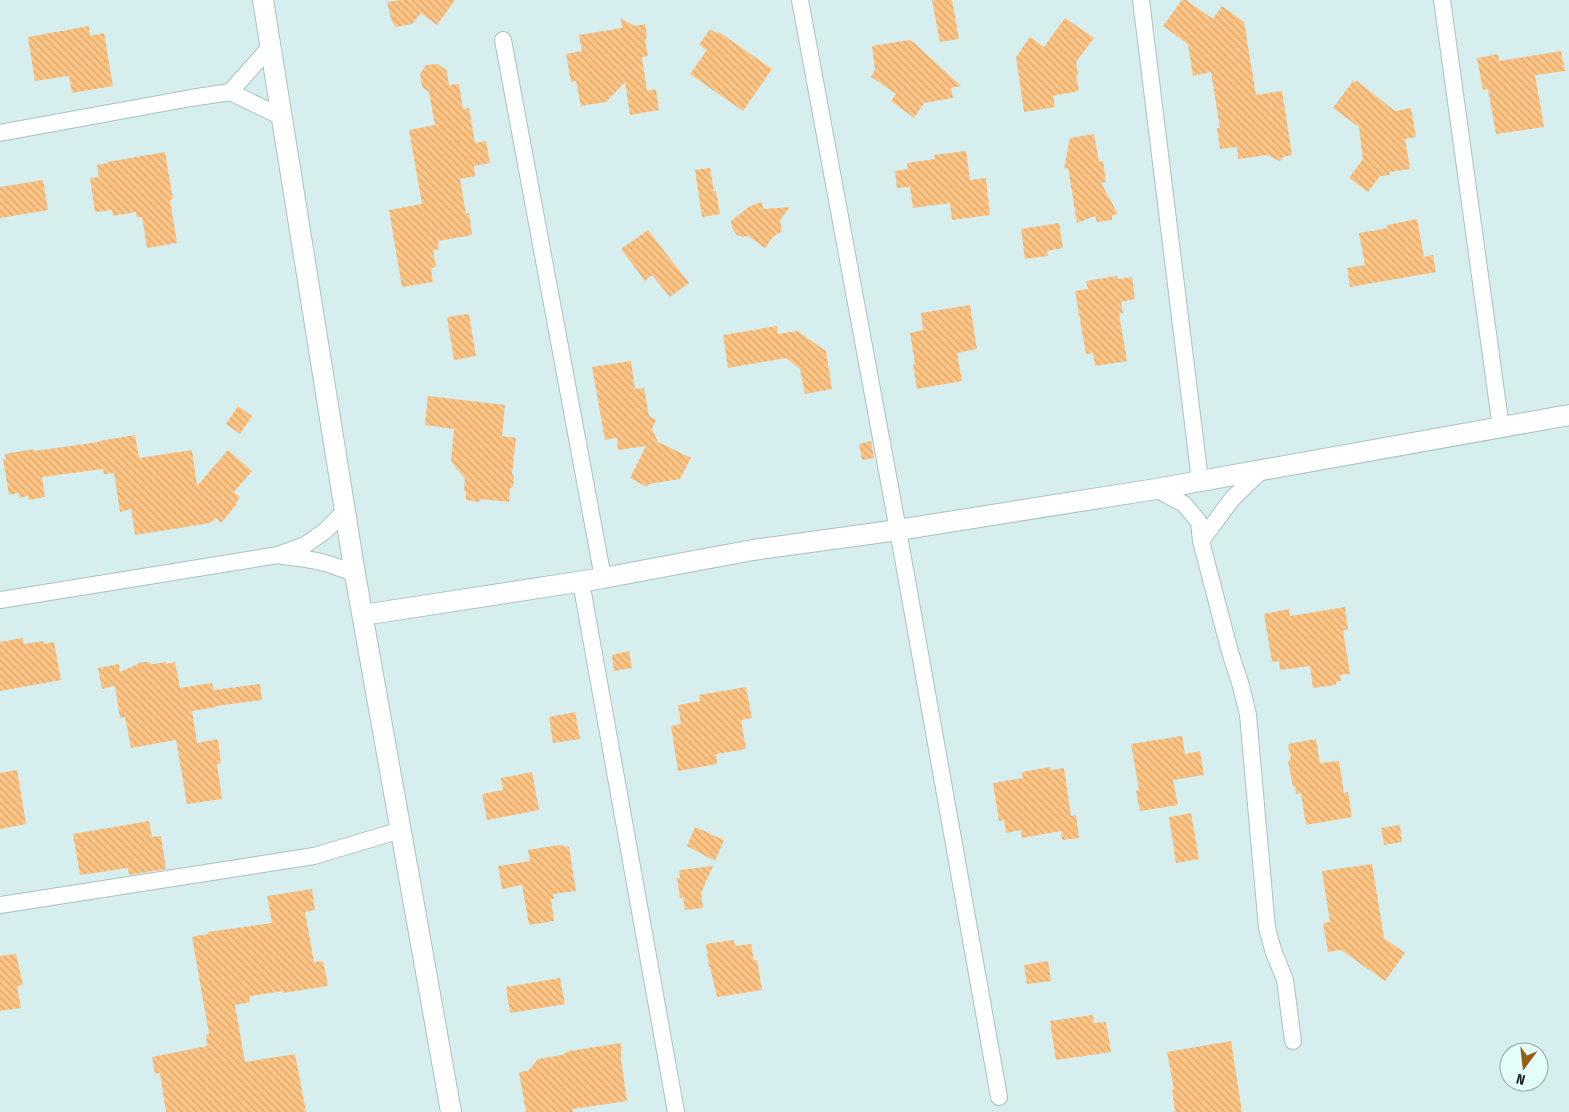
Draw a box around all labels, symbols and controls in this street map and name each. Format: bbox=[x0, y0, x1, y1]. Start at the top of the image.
north arrow bbox=[1499, 1042, 1549, 1092]
text: N bbox=[1515, 1070, 1527, 1088]

